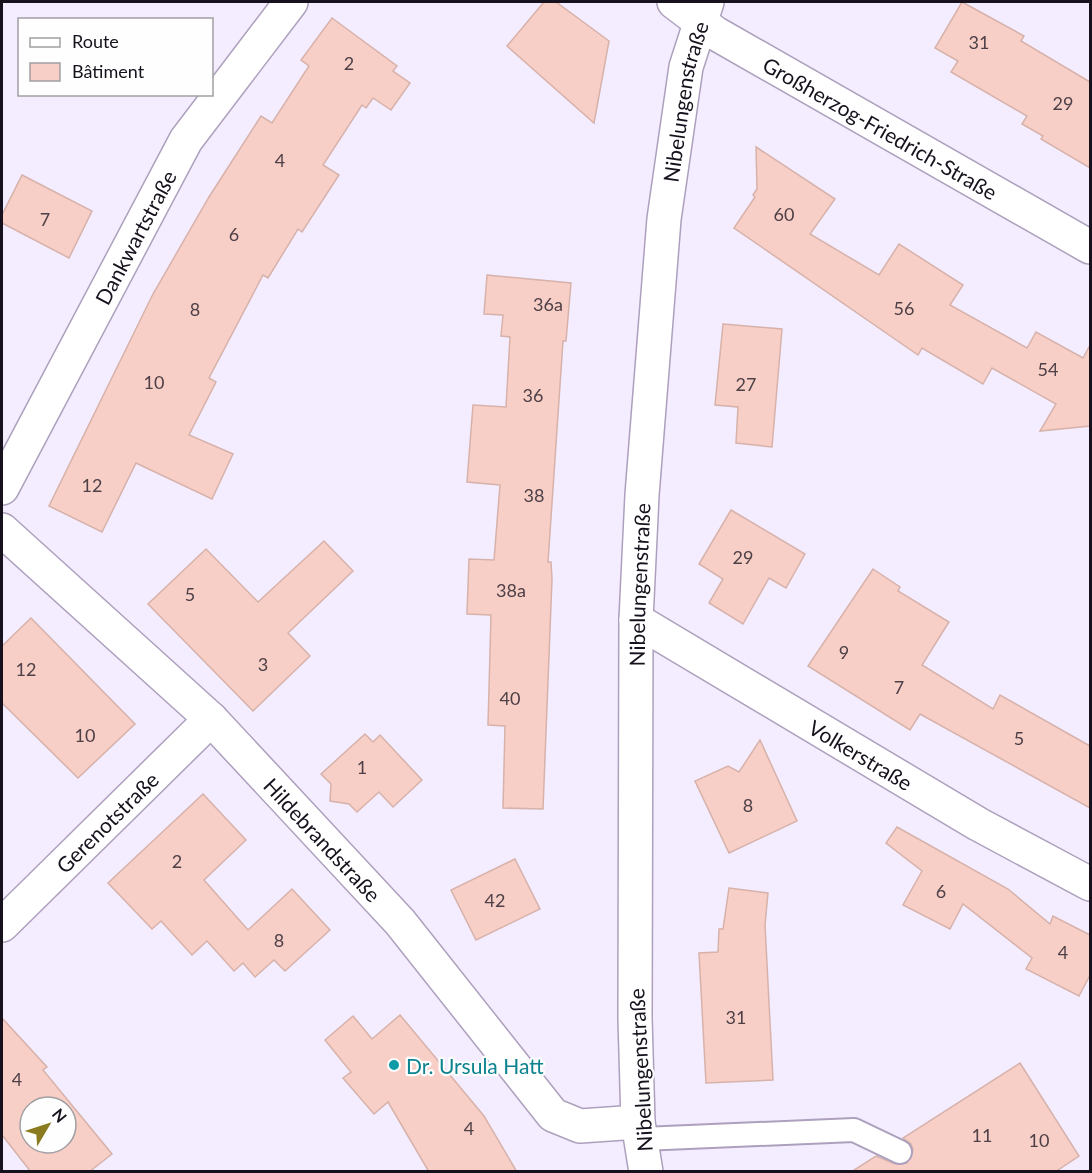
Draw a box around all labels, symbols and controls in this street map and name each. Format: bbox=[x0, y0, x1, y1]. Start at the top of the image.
legend bbox=[18, 18, 213, 96]
street label: Nibelungenstraße bbox=[657, 18, 713, 184]
text: Route bbox=[72, 30, 119, 52]
house number: 31 bbox=[969, 31, 989, 53]
street label: Großherzog-Friedrich-Straße bbox=[759, 51, 1002, 204]
house number: 2 bbox=[344, 52, 354, 74]
text: Bâtiment bbox=[72, 60, 145, 82]
house number: 29 bbox=[1053, 92, 1073, 114]
house number: 4 bbox=[275, 149, 285, 171]
street label: Dankwartstraße bbox=[89, 166, 180, 308]
house number: 60 bbox=[774, 203, 794, 225]
house number: 7 bbox=[40, 208, 50, 230]
house number: 6 bbox=[229, 223, 239, 245]
house number: 36a bbox=[533, 293, 563, 315]
house number: 56 bbox=[894, 297, 914, 319]
house number: 8 bbox=[190, 298, 200, 320]
house number: 54 bbox=[1038, 358, 1058, 380]
house number: 10 bbox=[144, 371, 164, 393]
house number: 27 bbox=[736, 373, 756, 395]
house number: 36 bbox=[523, 384, 543, 406]
house number: 12 bbox=[82, 474, 102, 496]
house number: 38 bbox=[524, 484, 544, 506]
street label: Nibelungenstraße bbox=[623, 502, 654, 667]
house number: 29 bbox=[733, 546, 753, 568]
house number: 38a bbox=[496, 579, 526, 601]
house number: 5 bbox=[185, 583, 195, 605]
house number: 9 bbox=[839, 641, 849, 663]
house number: 3 bbox=[258, 653, 268, 675]
house number: 12 bbox=[16, 658, 36, 680]
house number: 7 bbox=[894, 676, 904, 698]
house number: 40 bbox=[500, 687, 520, 709]
street label: Volkerstraße bbox=[805, 714, 917, 795]
house number: 10 bbox=[75, 724, 95, 746]
house number: 5 bbox=[1014, 727, 1024, 749]
house number: 1 bbox=[357, 756, 367, 778]
street label: Gerenotstraße bbox=[50, 766, 163, 878]
street label: Hildebrandstraße bbox=[259, 772, 386, 906]
house number: 8 bbox=[743, 794, 753, 816]
house number: 2 bbox=[172, 850, 182, 872]
house number: 6 bbox=[936, 880, 946, 902]
house number: 42 bbox=[485, 889, 505, 911]
house number: 8 bbox=[274, 929, 284, 951]
house number: 4 bbox=[1058, 941, 1068, 963]
street label: Nibelungenstraße bbox=[623, 988, 657, 1152]
house number: 31 bbox=[726, 1006, 746, 1028]
place label: Dr. Ursula Hatt bbox=[406, 1053, 544, 1078]
marker: Dr. Ursula Hatt bbox=[387, 1058, 401, 1072]
house number: 4 bbox=[12, 1068, 22, 1090]
north arrow bbox=[18, 1095, 78, 1155]
text: N bbox=[49, 1104, 71, 1126]
house number: 4 bbox=[464, 1117, 474, 1139]
house number: 11 bbox=[972, 1124, 992, 1146]
house number: 10 bbox=[1029, 1129, 1049, 1151]

